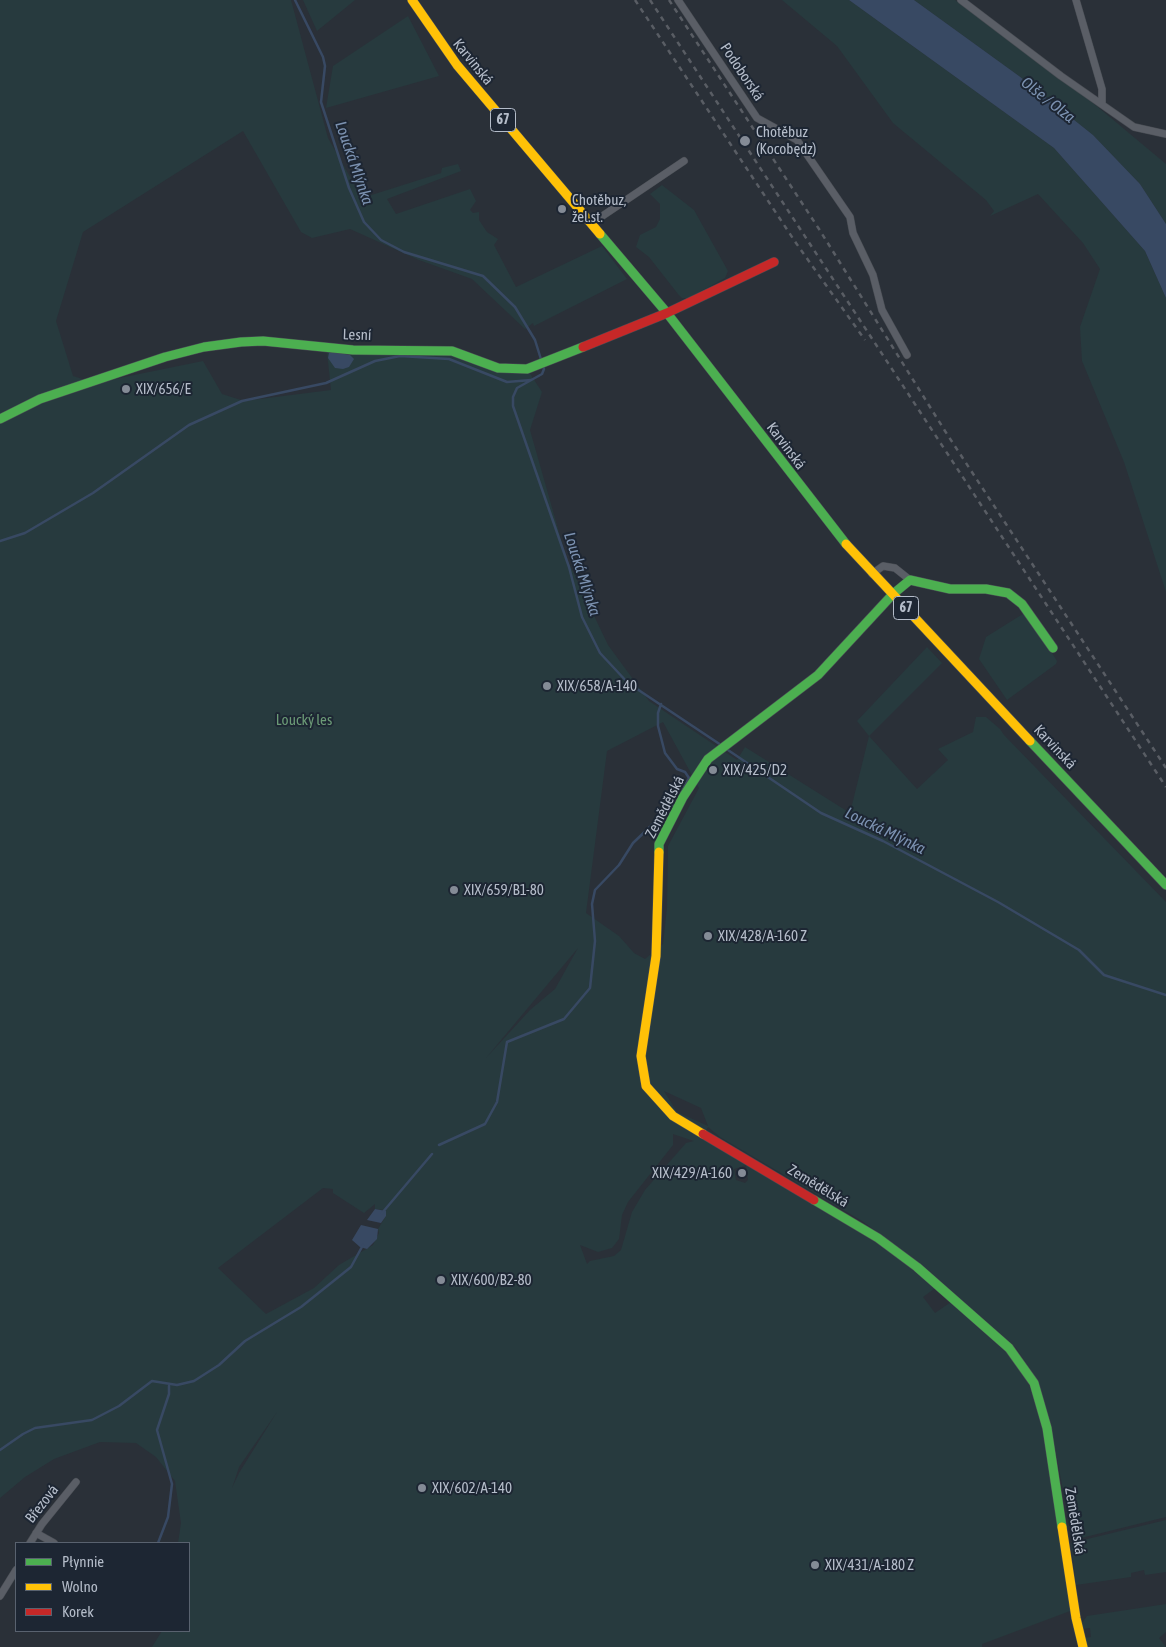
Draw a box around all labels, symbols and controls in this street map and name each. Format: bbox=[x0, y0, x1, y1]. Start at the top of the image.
street label: Karvinská bbox=[449, 35, 497, 89]
street label: Podoborská bbox=[716, 40, 768, 104]
water label: Olše / Olza bbox=[1017, 73, 1079, 127]
road number: 67 bbox=[490, 108, 516, 132]
water label: Loucká Mlýnka bbox=[331, 119, 377, 207]
place label: Chotěbuz (Kocobędz) bbox=[756, 123, 816, 158]
marker: Chotěbuz (Kocobędz) bbox=[738, 134, 752, 148]
place label: Chotěbuz, žel.st. bbox=[572, 191, 626, 226]
marker: Chotěbuz, žel.st. bbox=[556, 203, 568, 215]
street label: Lesní bbox=[342, 326, 372, 344]
place label: XIX/656/E bbox=[136, 380, 191, 398]
marker: XIX/656/E bbox=[120, 383, 132, 395]
street label: Karvinská bbox=[762, 419, 810, 473]
water label: Loucká Mlýnka bbox=[559, 530, 605, 618]
road number: 67 bbox=[894, 596, 918, 620]
place label: XIX/658/A-140 bbox=[557, 677, 637, 695]
marker: XIX/658/A-140 bbox=[541, 680, 553, 692]
park label: Loucký les bbox=[276, 711, 332, 729]
street label: Karvinská bbox=[1030, 721, 1080, 773]
place label: XIX/425/D2 bbox=[723, 761, 787, 779]
marker: XIX/425/D2 bbox=[707, 764, 719, 776]
street label: Zemědělská bbox=[642, 773, 688, 841]
water label: Loucká Mlýnka bbox=[842, 803, 928, 859]
place label: XIX/659/B1-80 bbox=[464, 881, 544, 899]
marker: XIX/659/B1-80 bbox=[448, 884, 460, 896]
place label: XIX/428/A-160 Z bbox=[718, 927, 807, 945]
marker: XIX/428/A-160 Z bbox=[702, 930, 714, 942]
street label: Zemědělská bbox=[784, 1161, 852, 1211]
place label: XIX/429/A-160 bbox=[652, 1164, 732, 1182]
marker: XIX/429/A-160 bbox=[736, 1167, 748, 1179]
place label: XIX/600/B2-80 bbox=[451, 1271, 532, 1289]
marker: XIX/600/B2-80 bbox=[435, 1274, 447, 1286]
place label: XIX/602/A-140 bbox=[432, 1479, 512, 1497]
street label: Březová bbox=[22, 1481, 62, 1527]
marker: XIX/602/A-140 bbox=[416, 1482, 428, 1494]
street label: Zemědělská bbox=[1061, 1486, 1089, 1556]
legend bbox=[15, 1542, 190, 1632]
text: Płynnie bbox=[62, 1553, 104, 1570]
place label: XIX/431/A-180 Z bbox=[825, 1556, 914, 1574]
marker: XIX/431/A-180 Z bbox=[809, 1559, 821, 1571]
text: Wolno bbox=[62, 1578, 98, 1595]
text: Korek bbox=[62, 1603, 94, 1620]

